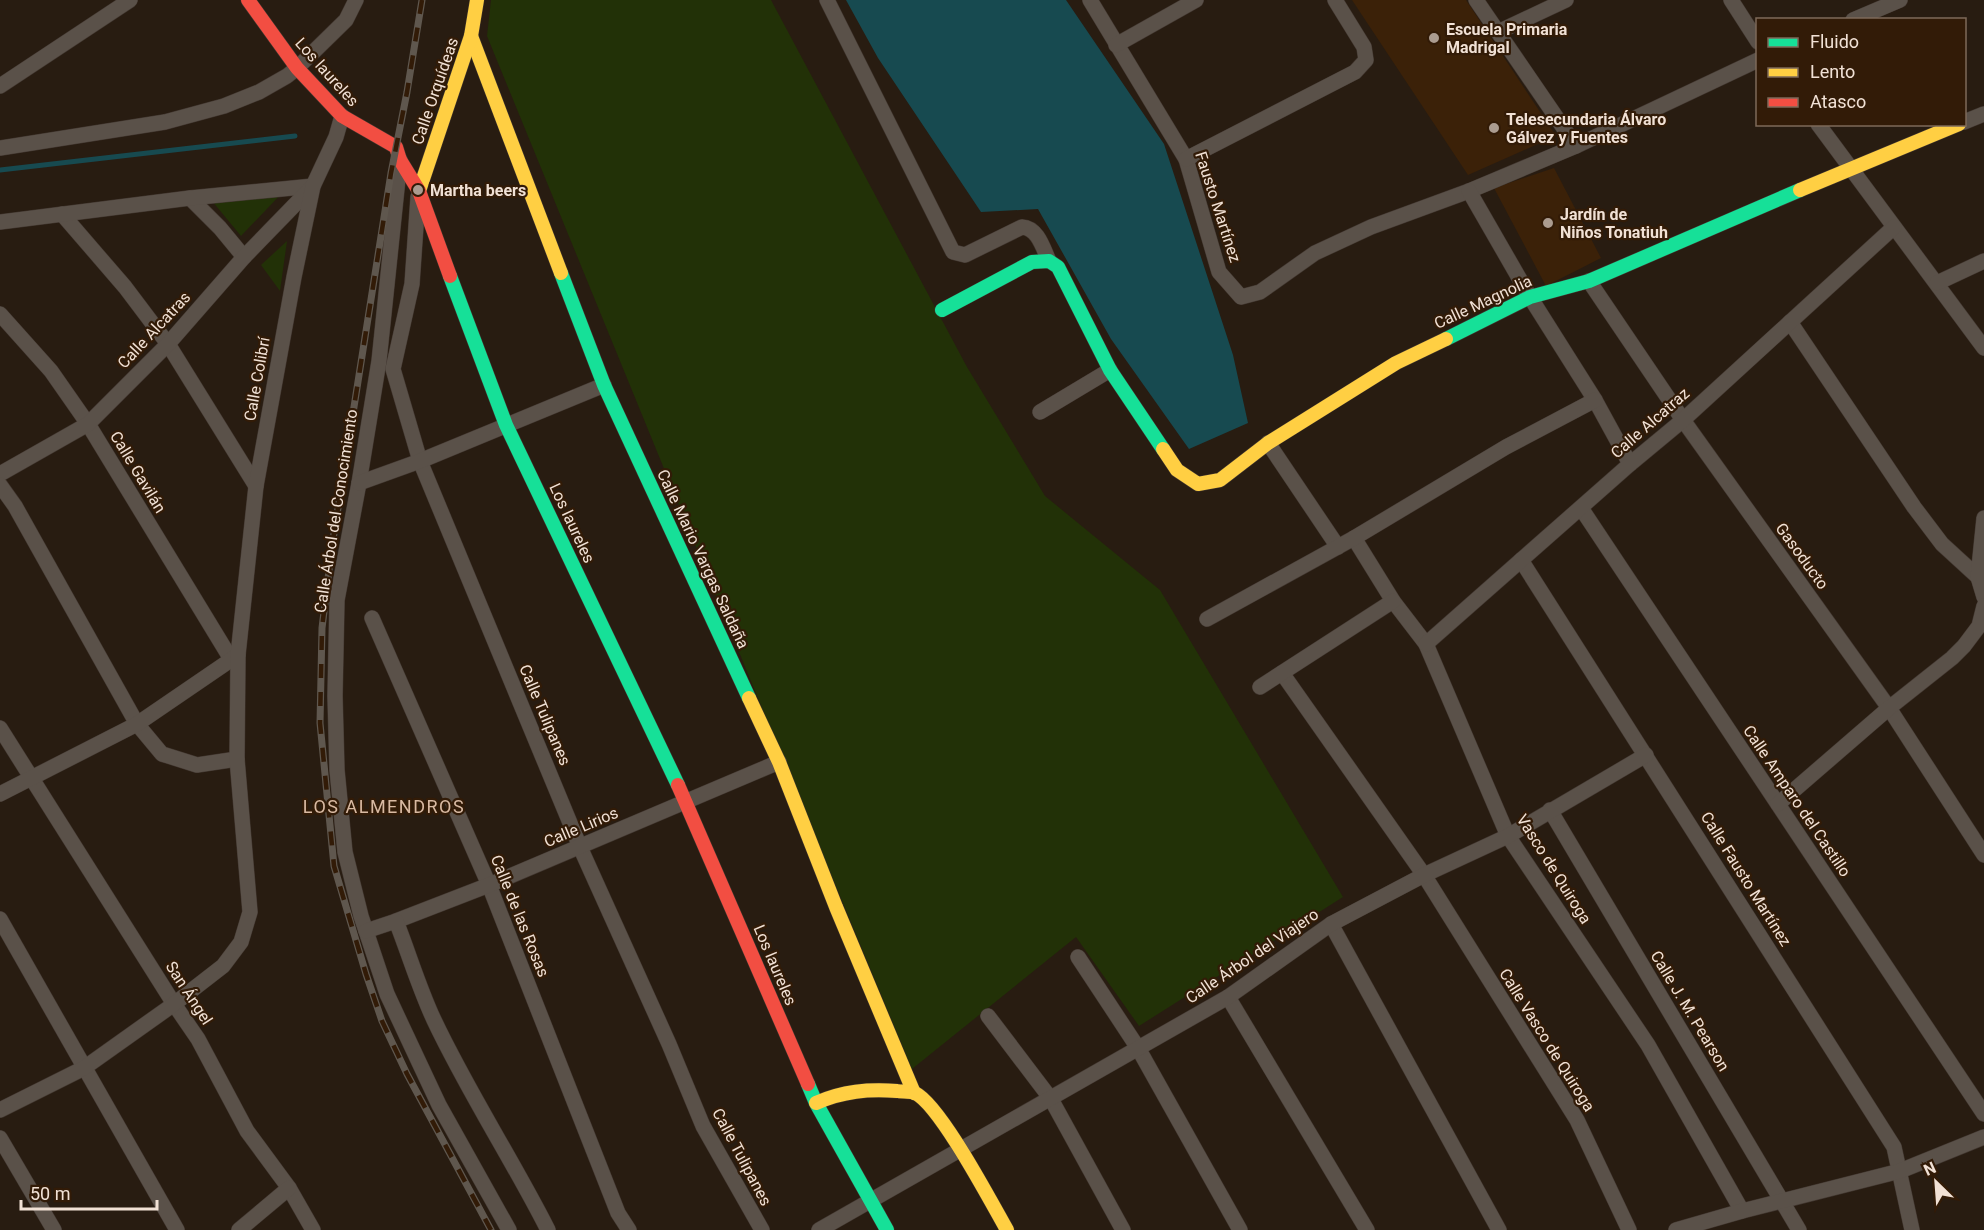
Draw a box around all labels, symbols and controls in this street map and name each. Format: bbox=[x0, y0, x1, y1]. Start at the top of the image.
legend bbox=[1756, 18, 1966, 126]
place label: Escuela Primaria Madrigal bbox=[1446, 20, 1568, 57]
marker: Escuela Primaria Madrigal bbox=[1427, 31, 1441, 45]
text: Fluido bbox=[1810, 31, 1859, 52]
street label: Los laureles bbox=[291, 34, 363, 110]
street label: Calle Orquídeas bbox=[408, 35, 462, 147]
text: Lento bbox=[1810, 61, 1855, 82]
text: Atasco bbox=[1810, 91, 1866, 112]
place label: Telesecundaria Álvaro Gálvez y Fuentes bbox=[1506, 110, 1666, 147]
marker: Telesecundaria Álvaro Gálvez y Fuentes bbox=[1487, 121, 1501, 135]
street label: Fausto Martínez bbox=[1191, 149, 1245, 265]
place label: Martha beers bbox=[430, 181, 526, 200]
marker: Martha beers bbox=[411, 183, 425, 197]
place label: Jardín de Niños Tonatiuh bbox=[1560, 205, 1668, 242]
marker: Jardín de Niños Tonatiuh bbox=[1541, 216, 1555, 230]
street label: Calle Magnolia bbox=[1431, 271, 1535, 333]
street label: Calle Alcatras bbox=[114, 288, 194, 372]
street label: Calle Colibrí bbox=[240, 334, 274, 423]
street label: Calle Alcatraz bbox=[1607, 384, 1693, 462]
street label: Calle Árbol del Conocimiento bbox=[311, 408, 361, 614]
street label: Calle Gavilán bbox=[106, 428, 170, 516]
street label: Calle Mario Vargas Saldaña bbox=[653, 466, 753, 652]
street label: Los laureles bbox=[545, 480, 599, 566]
street label: Gasoducto bbox=[1772, 519, 1832, 593]
street label: Calle Tulipanes bbox=[515, 662, 575, 768]
street label: Calle Amparo del Castillo bbox=[1739, 722, 1855, 880]
district label: LOS ALMENDROS bbox=[303, 796, 465, 817]
street label: Calle Lirios bbox=[541, 803, 621, 851]
street label: Calle Fausto Martínez bbox=[1697, 808, 1795, 950]
street label: Vasco de Quiroga bbox=[1513, 811, 1595, 927]
street label: Calle de las Rosas bbox=[487, 852, 553, 980]
street label: Calle Árbol del Viajero bbox=[1182, 904, 1322, 1008]
street label: Los laureles bbox=[749, 922, 801, 1008]
street label: Calle J. M. Pearson bbox=[1646, 947, 1734, 1075]
street label: San Ángel bbox=[162, 958, 216, 1028]
street label: Calle Vasco de Quiroga bbox=[1495, 965, 1599, 1115]
street label: Calle Tulipanes bbox=[708, 1105, 776, 1209]
north arrow bbox=[1906, 1152, 1966, 1212]
text: N bbox=[1921, 1158, 1939, 1180]
scale bar bbox=[21, 1173, 158, 1211]
text: 50 m bbox=[30, 1183, 70, 1204]

